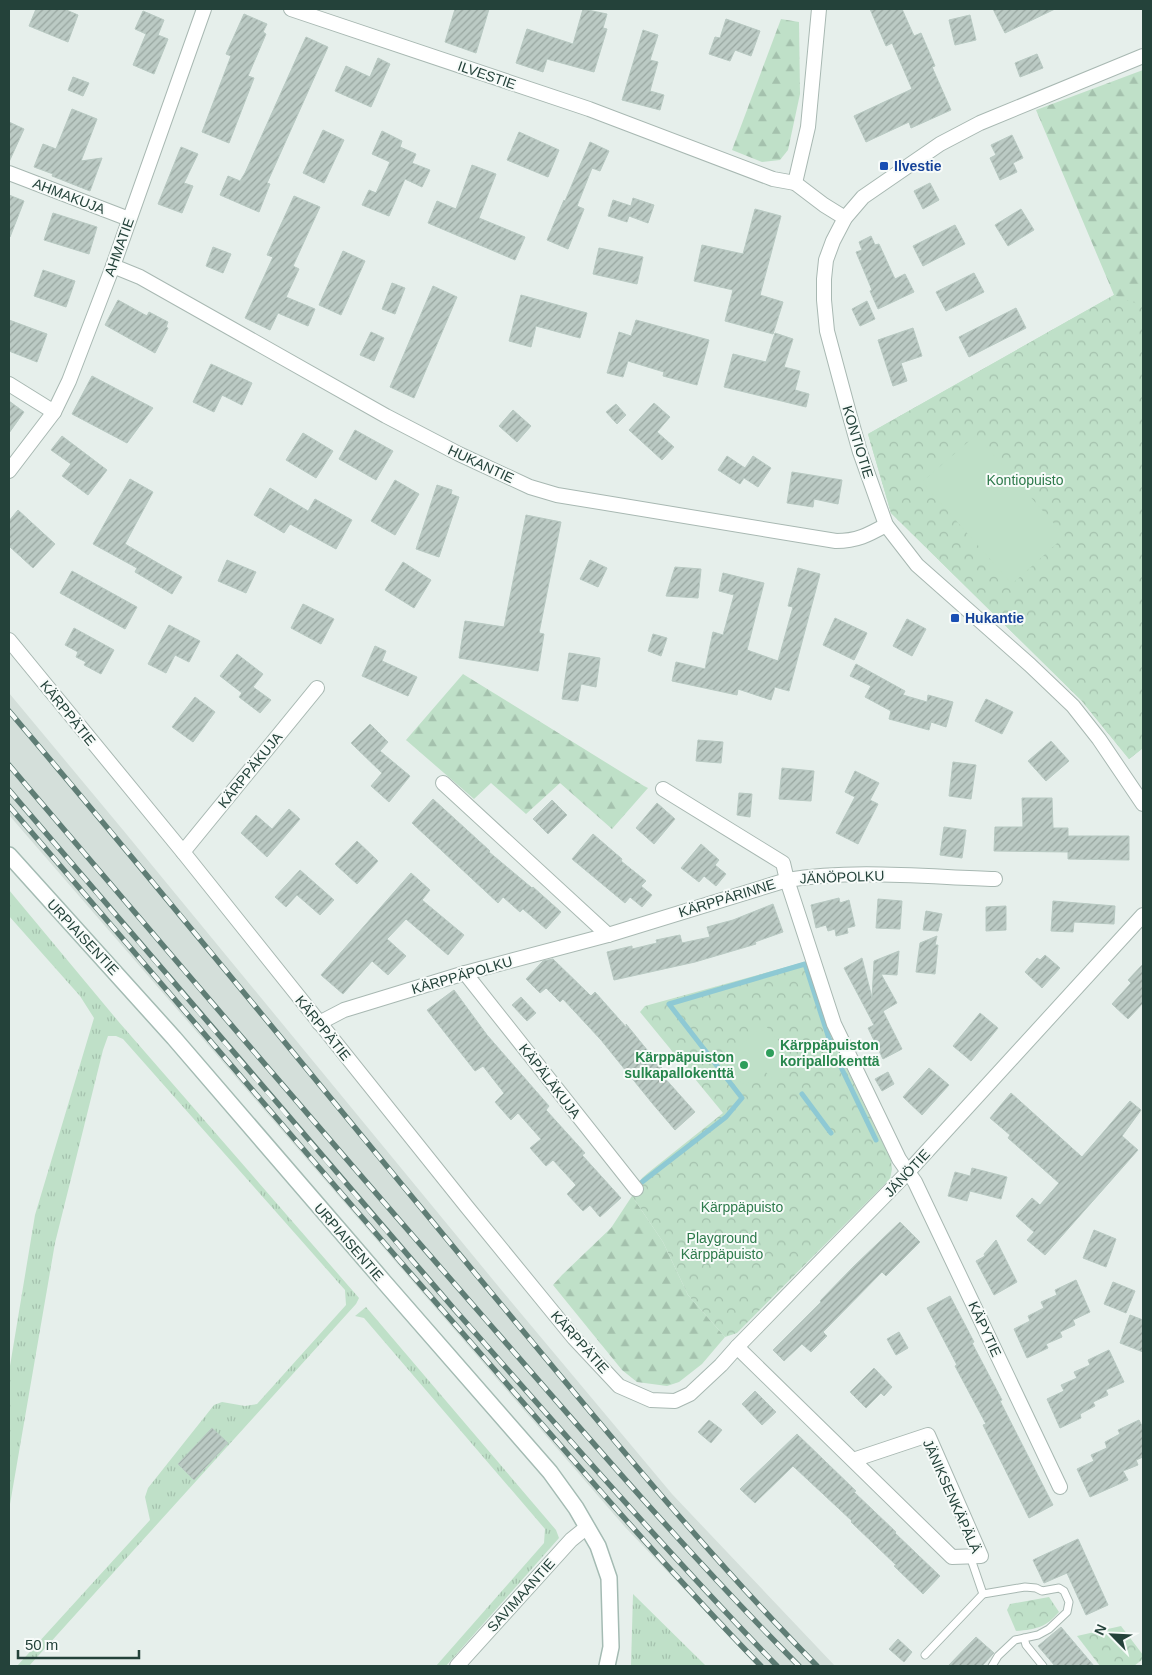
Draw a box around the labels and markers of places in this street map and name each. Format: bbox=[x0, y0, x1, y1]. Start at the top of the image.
place label: Ilvestie bbox=[894, 158, 942, 174]
marker: Ilvestie bbox=[878, 160, 890, 172]
place label: Hukantie bbox=[965, 610, 1024, 626]
marker: Hukantie bbox=[949, 612, 961, 624]
place label: Kärppäpuiston koripallokenttä bbox=[780, 1037, 880, 1069]
marker: Kärppäpuiston koripallokenttä bbox=[764, 1047, 776, 1059]
place label: Kärppäpuiston sulkapallokenttä bbox=[624, 1049, 734, 1081]
marker: Kärppäpuiston sulkapallokenttä bbox=[738, 1059, 750, 1071]

